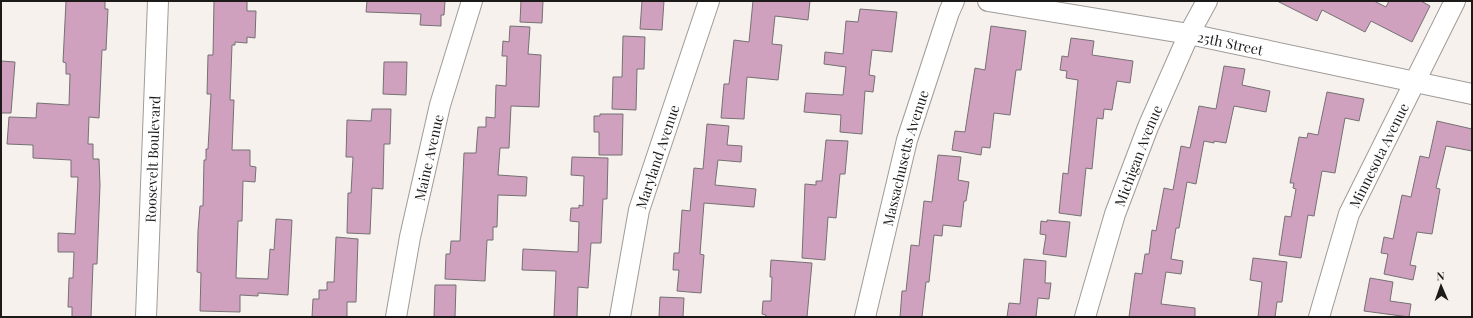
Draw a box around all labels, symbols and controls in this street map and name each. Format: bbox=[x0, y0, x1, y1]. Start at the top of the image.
street label: 25th Street bbox=[1196, 27, 1266, 59]
street label: Massachusetts Avenue bbox=[877, 88, 932, 228]
street label: Roosevelt Boulevard bbox=[140, 95, 164, 223]
street label: Minnesota Avenue bbox=[1344, 99, 1412, 211]
street label: Maryland Avenue bbox=[631, 102, 683, 211]
street label: Michigan Avenue bbox=[1109, 102, 1166, 209]
street label: Maine Avenue bbox=[409, 112, 447, 202]
north arrow bbox=[1421, 266, 1461, 306]
text: N bbox=[1436, 268, 1445, 283]

